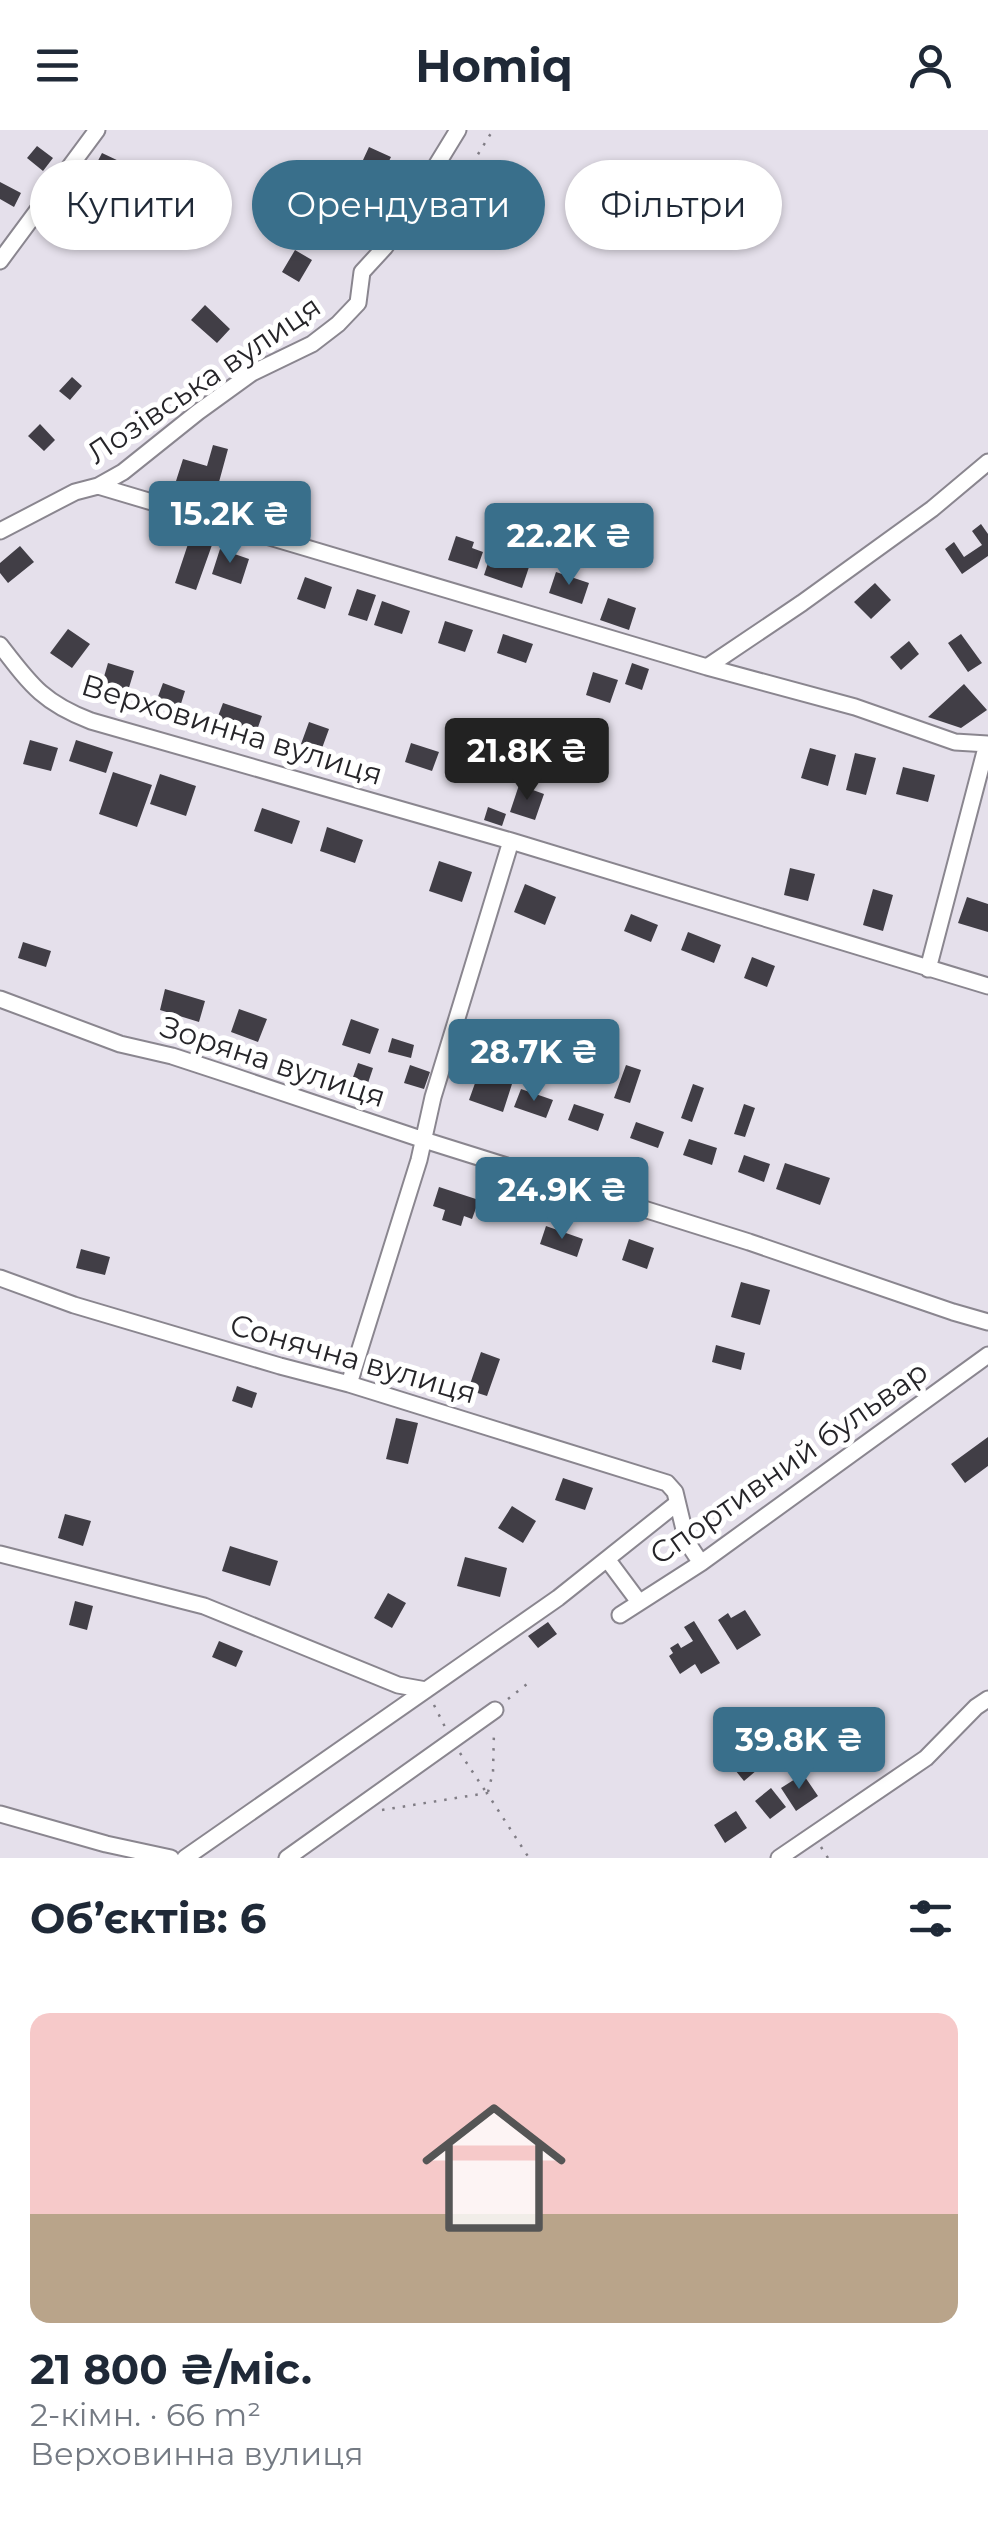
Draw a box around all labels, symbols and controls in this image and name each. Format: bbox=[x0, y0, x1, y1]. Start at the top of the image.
icon: menu bbox=[30, 38, 85, 93]
text: Homiq bbox=[415, 38, 573, 93]
icon: person bbox=[903, 38, 958, 93]
chip: Купити bbox=[30, 160, 232, 250]
chip: Орендувати bbox=[252, 160, 545, 250]
chip: Фільтри bbox=[565, 160, 782, 250]
street label: Лозівська вулиця bbox=[80, 288, 328, 472]
pin: 15.2K ₴ bbox=[138, 481, 322, 566]
text: 15.2K ₴ bbox=[171, 494, 289, 533]
pin: 22.2K ₴ bbox=[477, 503, 661, 588]
text: 22.2K ₴ bbox=[507, 516, 631, 555]
street label: Верховинна вулиця bbox=[77, 666, 387, 793]
pin: 21.8K ₴ bbox=[435, 718, 619, 803]
text: 21.8K ₴ bbox=[467, 731, 587, 770]
street label: Зоряна вулиця bbox=[156, 1008, 390, 1115]
pin: 28.7K ₴ bbox=[442, 1019, 626, 1104]
text: 28.7K ₴ bbox=[470, 1032, 598, 1071]
pin: 24.9K ₴ bbox=[470, 1157, 654, 1242]
text: 24.9K ₴ bbox=[497, 1170, 627, 1209]
street label: Сонячна вулиця bbox=[226, 1306, 481, 1411]
street label: Спортивний бульвар bbox=[643, 1353, 935, 1573]
pin: 39.8K ₴ bbox=[707, 1707, 891, 1792]
text: 39.8K ₴ bbox=[735, 1720, 863, 1759]
icon: filters bbox=[903, 1891, 958, 1946]
text: Об’єктів: 6 bbox=[30, 1892, 266, 1944]
icon: home bbox=[404, 2078, 584, 2258]
text: 21 800 ₴/міс. bbox=[30, 2343, 312, 2395]
text: 2-кімн. · 66 m² bbox=[30, 2395, 261, 2434]
text: Верховинна вулиця bbox=[30, 2434, 364, 2473]

